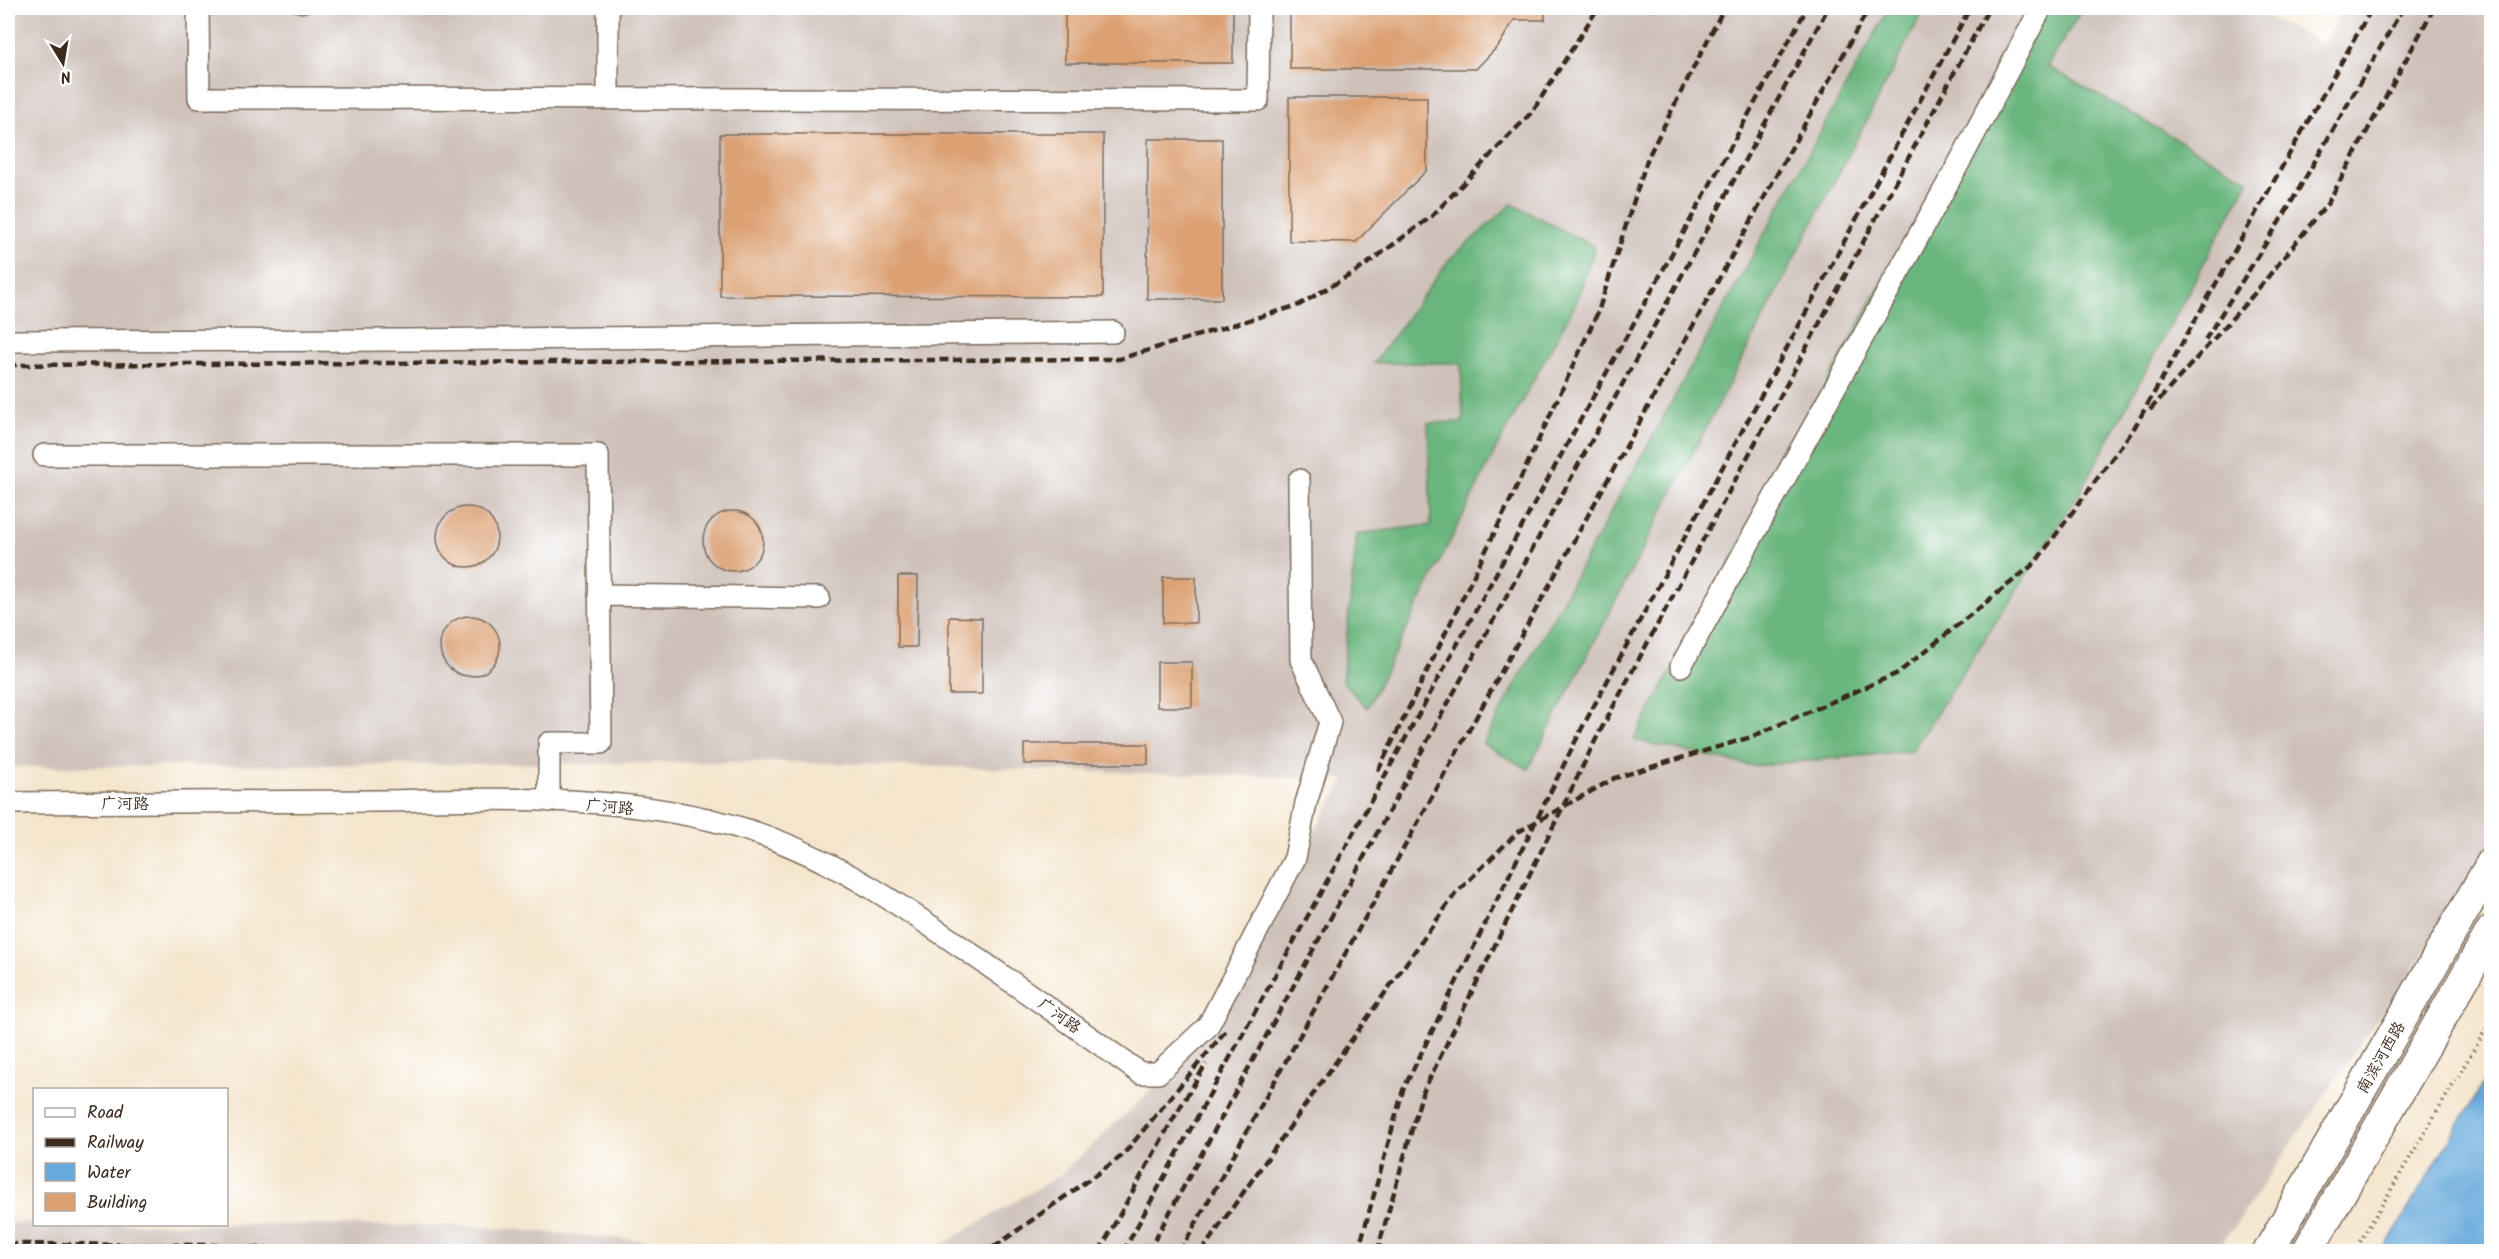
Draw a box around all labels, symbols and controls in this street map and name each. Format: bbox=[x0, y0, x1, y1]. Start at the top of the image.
north arrow bbox=[33, 33, 93, 93]
text: N bbox=[58, 63, 73, 89]
street label: 广河路 bbox=[101, 792, 149, 817]
street label: 广河路 bbox=[585, 793, 635, 822]
street label: 广河路 bbox=[1032, 992, 1086, 1040]
street label: 南滨河西路 bbox=[2350, 1017, 2412, 1099]
legend bbox=[33, 1088, 228, 1226]
text: Road bbox=[87, 1099, 124, 1128]
text: Railway bbox=[87, 1129, 144, 1158]
text: Water bbox=[87, 1159, 132, 1188]
text: Building bbox=[87, 1189, 147, 1218]

